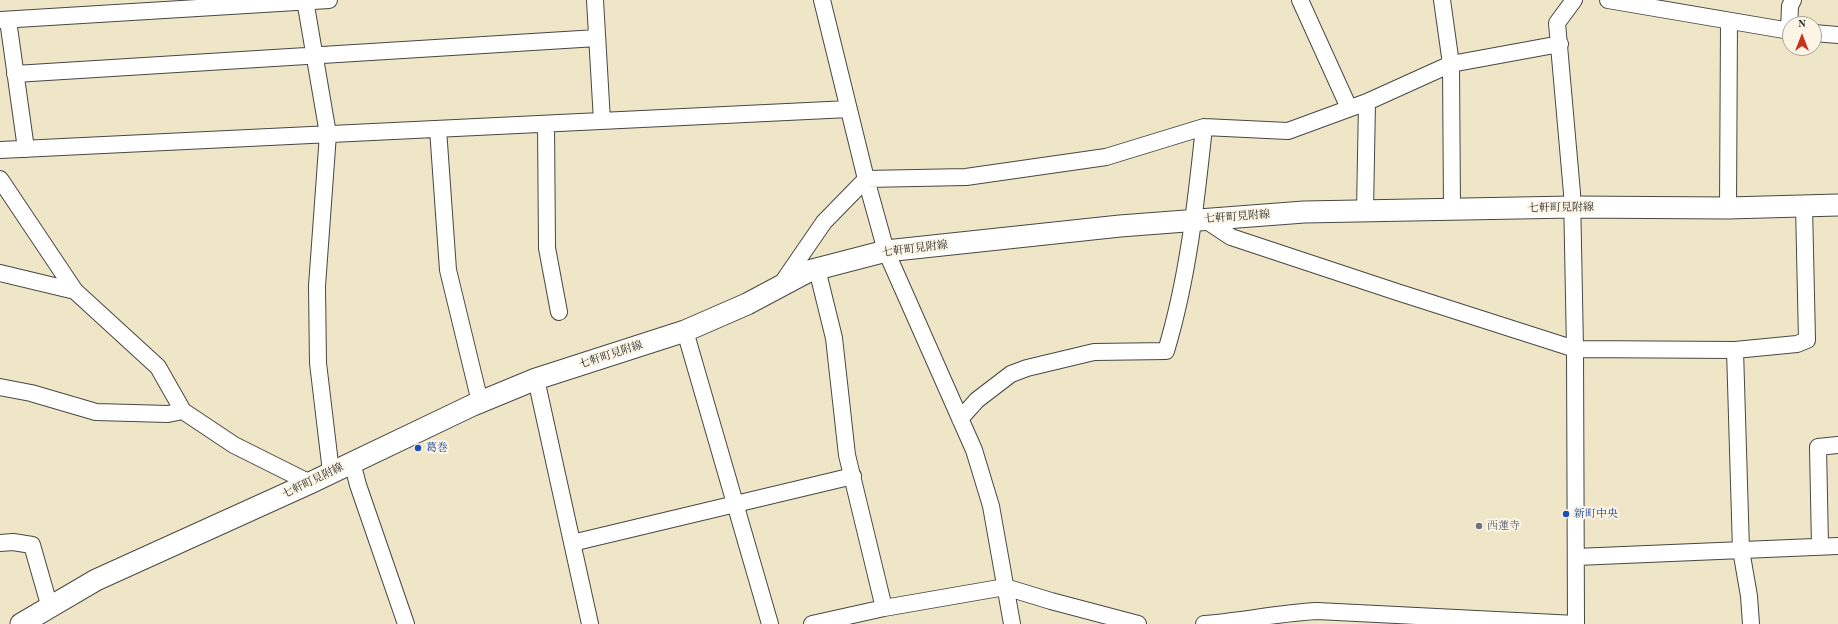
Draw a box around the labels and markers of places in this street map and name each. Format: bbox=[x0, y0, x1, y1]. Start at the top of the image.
place label: 葛巻 bbox=[426, 441, 448, 455]
marker: 葛巻 bbox=[413, 443, 423, 453]
place label: 新町中央 bbox=[1574, 507, 1618, 521]
marker: 新町中央 bbox=[1561, 509, 1571, 519]
place label: 西蓮寺 bbox=[1487, 519, 1520, 533]
marker: 西蓮寺 bbox=[1474, 521, 1484, 531]

